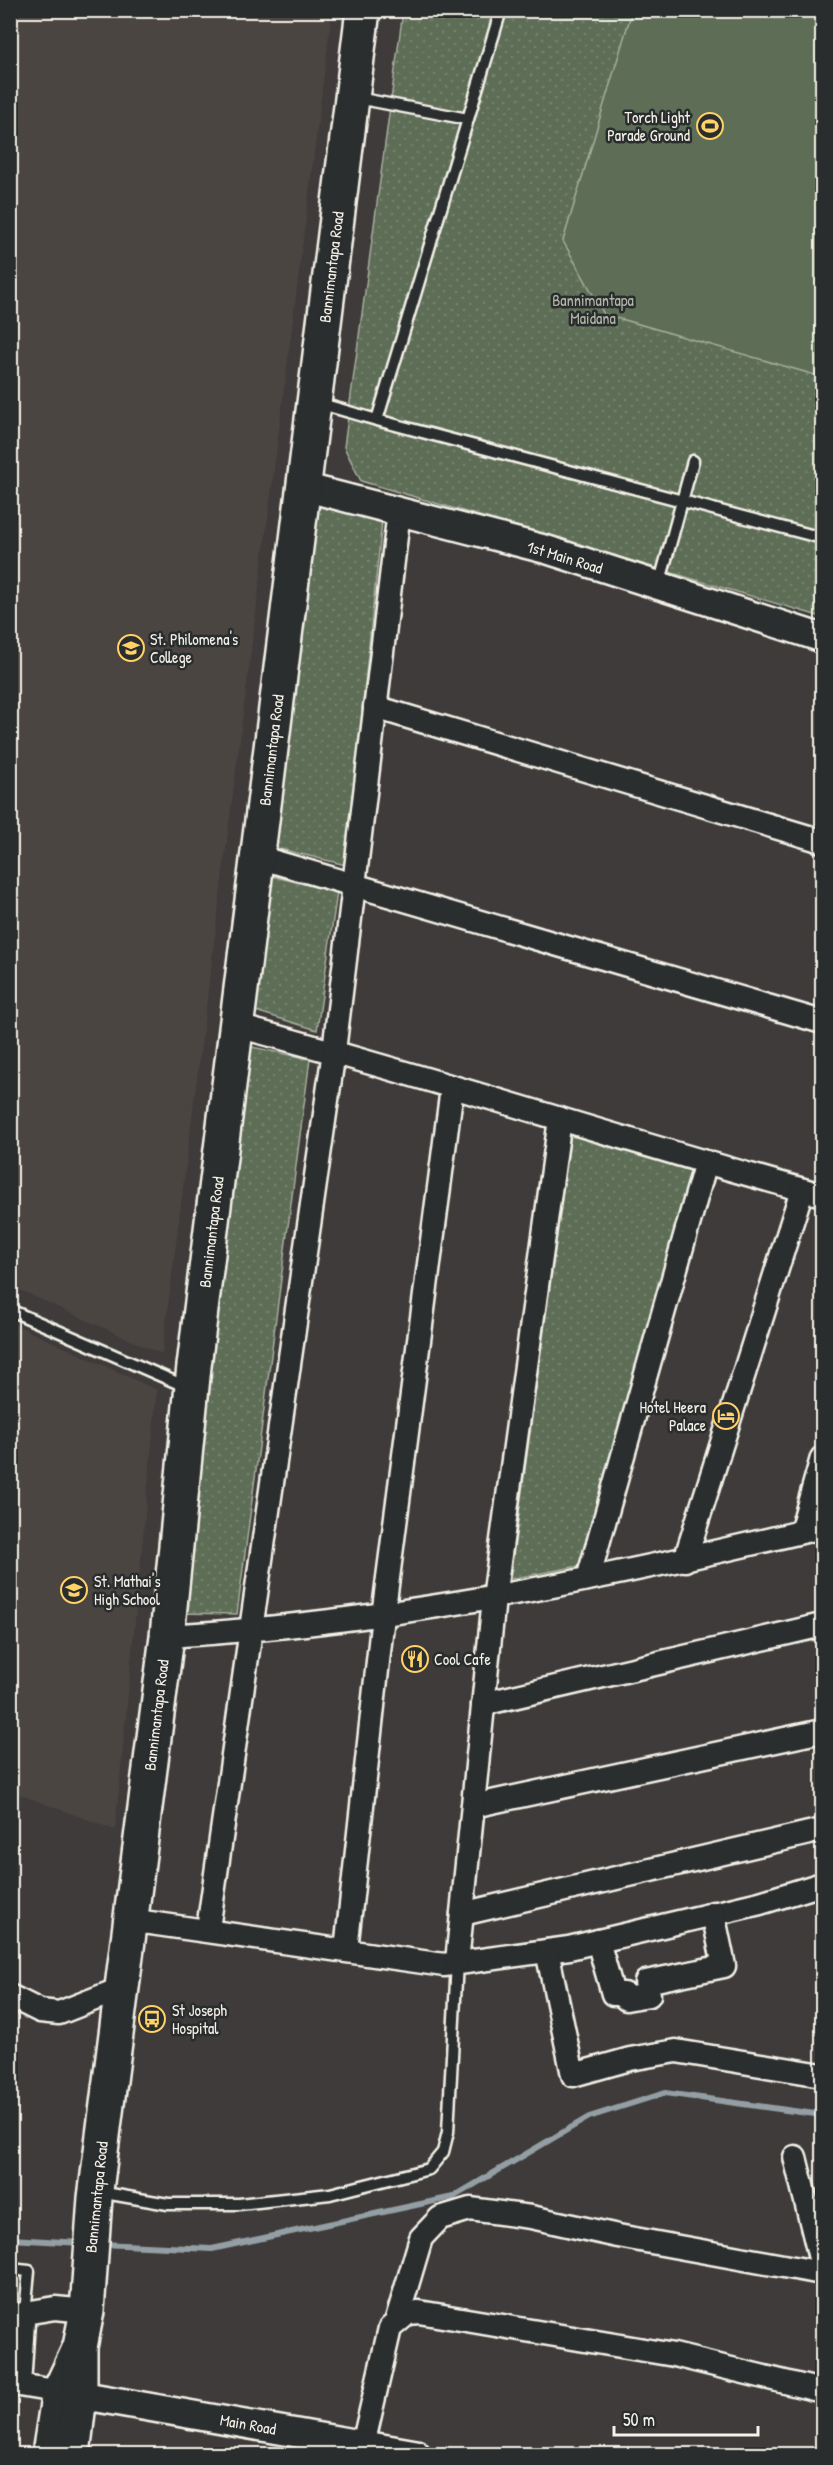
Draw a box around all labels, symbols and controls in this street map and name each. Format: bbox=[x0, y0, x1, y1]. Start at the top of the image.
place label: Torch Light Parade Ground bbox=[607, 106, 690, 146]
sports icon: Torch Light Parade Ground bbox=[695, 111, 725, 141]
street label: Bannimantapa Road bbox=[313, 210, 349, 324]
park label: Bannimantapa Maidana bbox=[552, 289, 634, 329]
street label: 1st Main Road bbox=[525, 535, 605, 579]
place label: St. Philomena's College bbox=[150, 628, 238, 668]
school or university icon: St. Philomena's College bbox=[116, 633, 146, 663]
street label: Bannimantapa Road bbox=[253, 693, 289, 807]
street label: Bannimantapa Road bbox=[193, 1175, 229, 1289]
place label: Hotel Heera Palace bbox=[640, 1396, 707, 1436]
hotel icon: Hotel Heera Palace bbox=[711, 1401, 741, 1431]
place label: St. Mathai's High School bbox=[94, 1570, 161, 1610]
school or university icon: St. Mathai's High School bbox=[59, 1575, 89, 1605]
restaurant icon: Cool Cafe bbox=[400, 1644, 430, 1674]
place label: Cool Cafe bbox=[434, 1648, 491, 1670]
street label: Bannimantapa Road bbox=[138, 1658, 174, 1772]
place label: St Joseph Hospital bbox=[172, 1999, 227, 2039]
bus stop icon: St Joseph Hospital bbox=[137, 2004, 167, 2034]
street label: Bannimantapa Road bbox=[79, 2140, 113, 2254]
scale bar bbox=[614, 2399, 758, 2437]
text: 50 m bbox=[623, 2407, 655, 2432]
street label: Main Road bbox=[218, 2408, 278, 2440]

